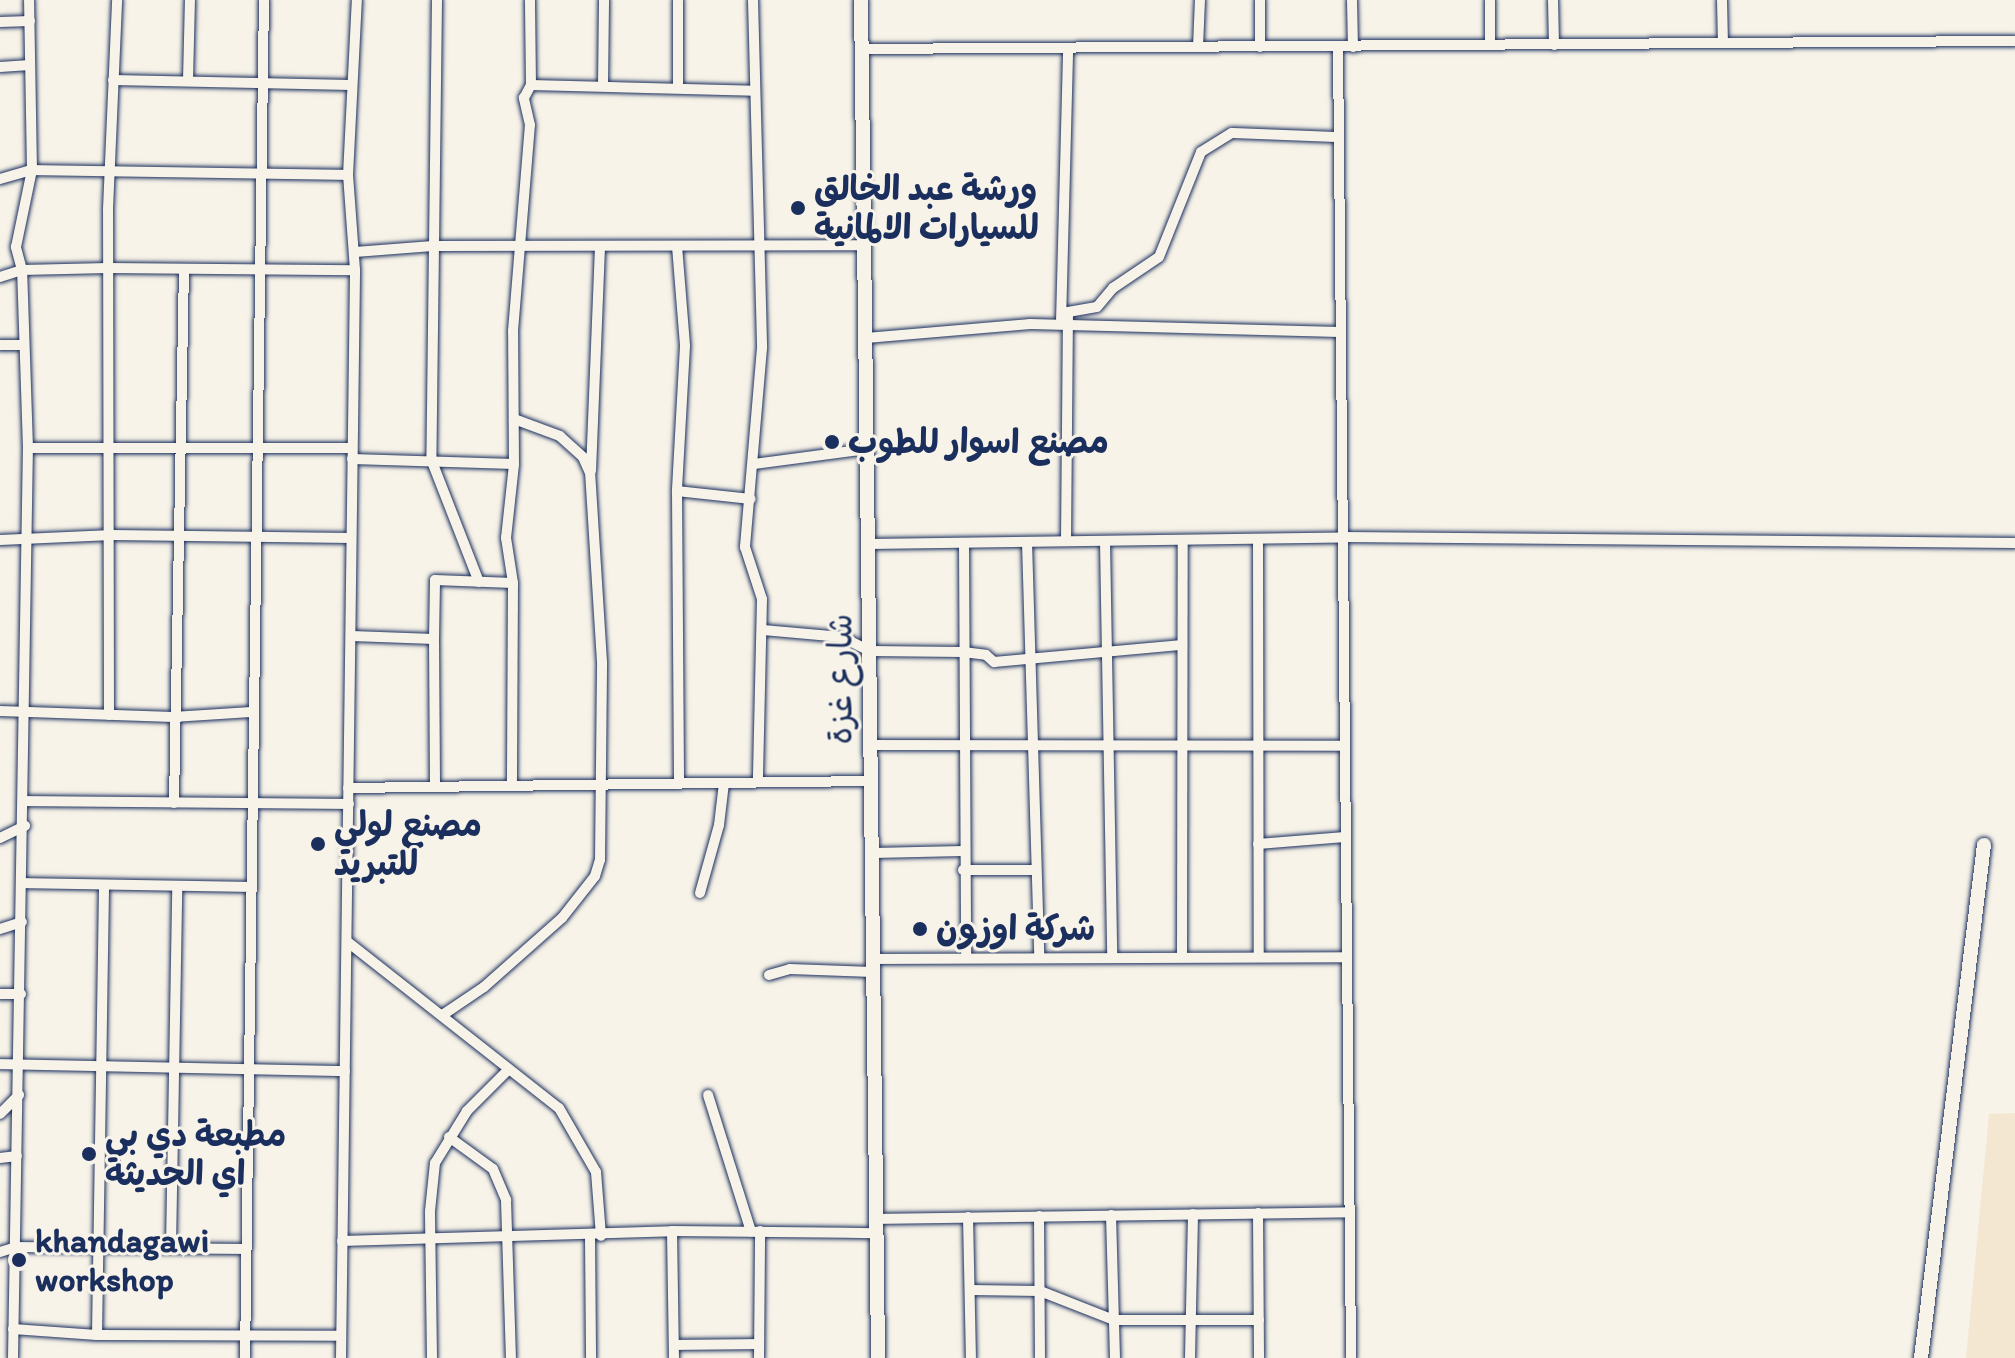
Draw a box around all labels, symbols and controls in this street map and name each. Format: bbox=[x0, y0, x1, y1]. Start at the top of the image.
place label: ورشة عبد الخالق للسيارات الالمانية bbox=[814, 168, 1039, 248]
marker: ورشة عبد الخالق للسيارات الالمانية bbox=[789, 199, 807, 217]
place label: مصنع اسوار للطوب bbox=[848, 422, 1109, 462]
marker: مصنع اسوار للطوب bbox=[823, 433, 841, 451]
street label: شارع غزة bbox=[820, 614, 860, 744]
place label: مصنع لولي للتبريد bbox=[334, 804, 482, 884]
marker: مصنع لولي للتبريد bbox=[309, 835, 327, 853]
place label: شركة اوزون bbox=[936, 909, 1095, 949]
marker: شركة اوزون bbox=[911, 920, 929, 938]
place label: مطبعة دي بي اي الحديثة bbox=[105, 1114, 286, 1194]
marker: مطبعة دي بي اي الحديثة bbox=[80, 1145, 98, 1163]
place label: khandagawi workshop bbox=[35, 1220, 209, 1300]
marker: khandagawi workshop bbox=[10, 1251, 28, 1269]

